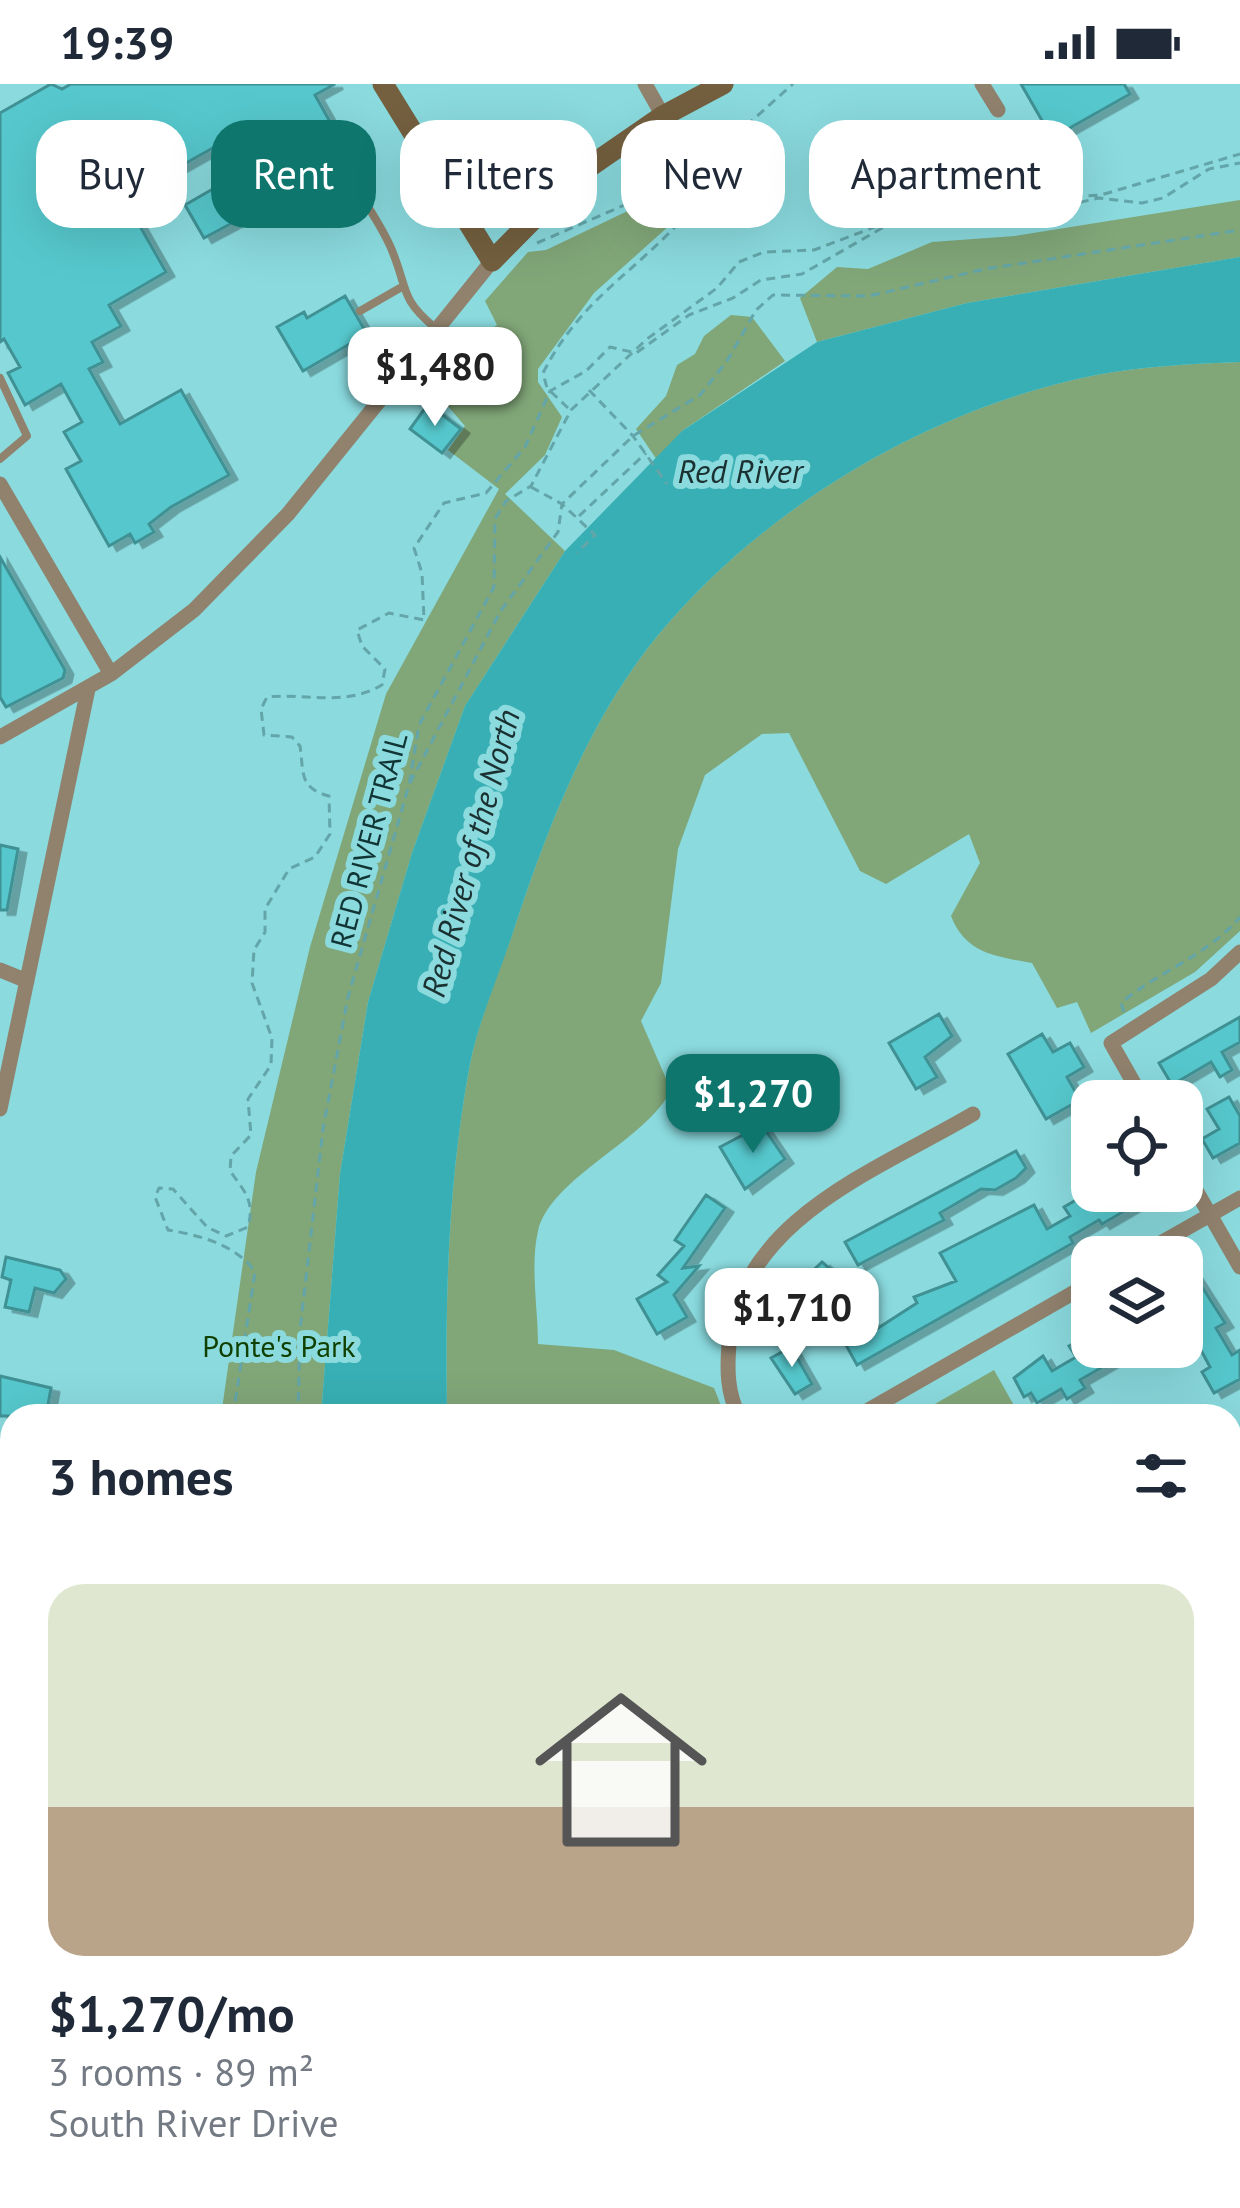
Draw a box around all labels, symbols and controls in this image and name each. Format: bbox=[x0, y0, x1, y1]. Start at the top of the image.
text: 19:39 bbox=[60, 13, 174, 71]
chip: Buy bbox=[36, 120, 187, 228]
chip: Rent bbox=[211, 120, 376, 228]
chip: Filters bbox=[400, 120, 597, 228]
chip: New bbox=[621, 120, 785, 228]
chip: Apartment bbox=[809, 120, 1083, 228]
pin: $1,480 bbox=[337, 327, 533, 429]
text: $1,480 bbox=[375, 340, 495, 391]
water label: Red River bbox=[677, 449, 805, 492]
water label: Red River of the North bbox=[411, 705, 529, 1001]
street label: RED RIVER TRAIL bbox=[320, 728, 416, 952]
pin: $1,270 bbox=[655, 1054, 851, 1156]
text: $1,270 bbox=[693, 1067, 813, 1118]
map controls bbox=[1071, 1080, 1203, 1368]
button: locate bbox=[1071, 1080, 1203, 1212]
button: layers bbox=[1071, 1236, 1203, 1368]
pin: $1,710 bbox=[694, 1268, 890, 1370]
text: $1,710 bbox=[732, 1281, 852, 1332]
park label: Ponte's Park bbox=[202, 1326, 356, 1365]
text: 3 homes bbox=[48, 1443, 234, 1509]
icon: filters bbox=[1128, 1443, 1194, 1509]
icon: home bbox=[513, 1662, 729, 1878]
text: $1,270/mo bbox=[48, 1980, 295, 2046]
text: 3 rooms · 89 m² bbox=[48, 2046, 314, 2097]
text: South River Drive bbox=[48, 2097, 339, 2148]

